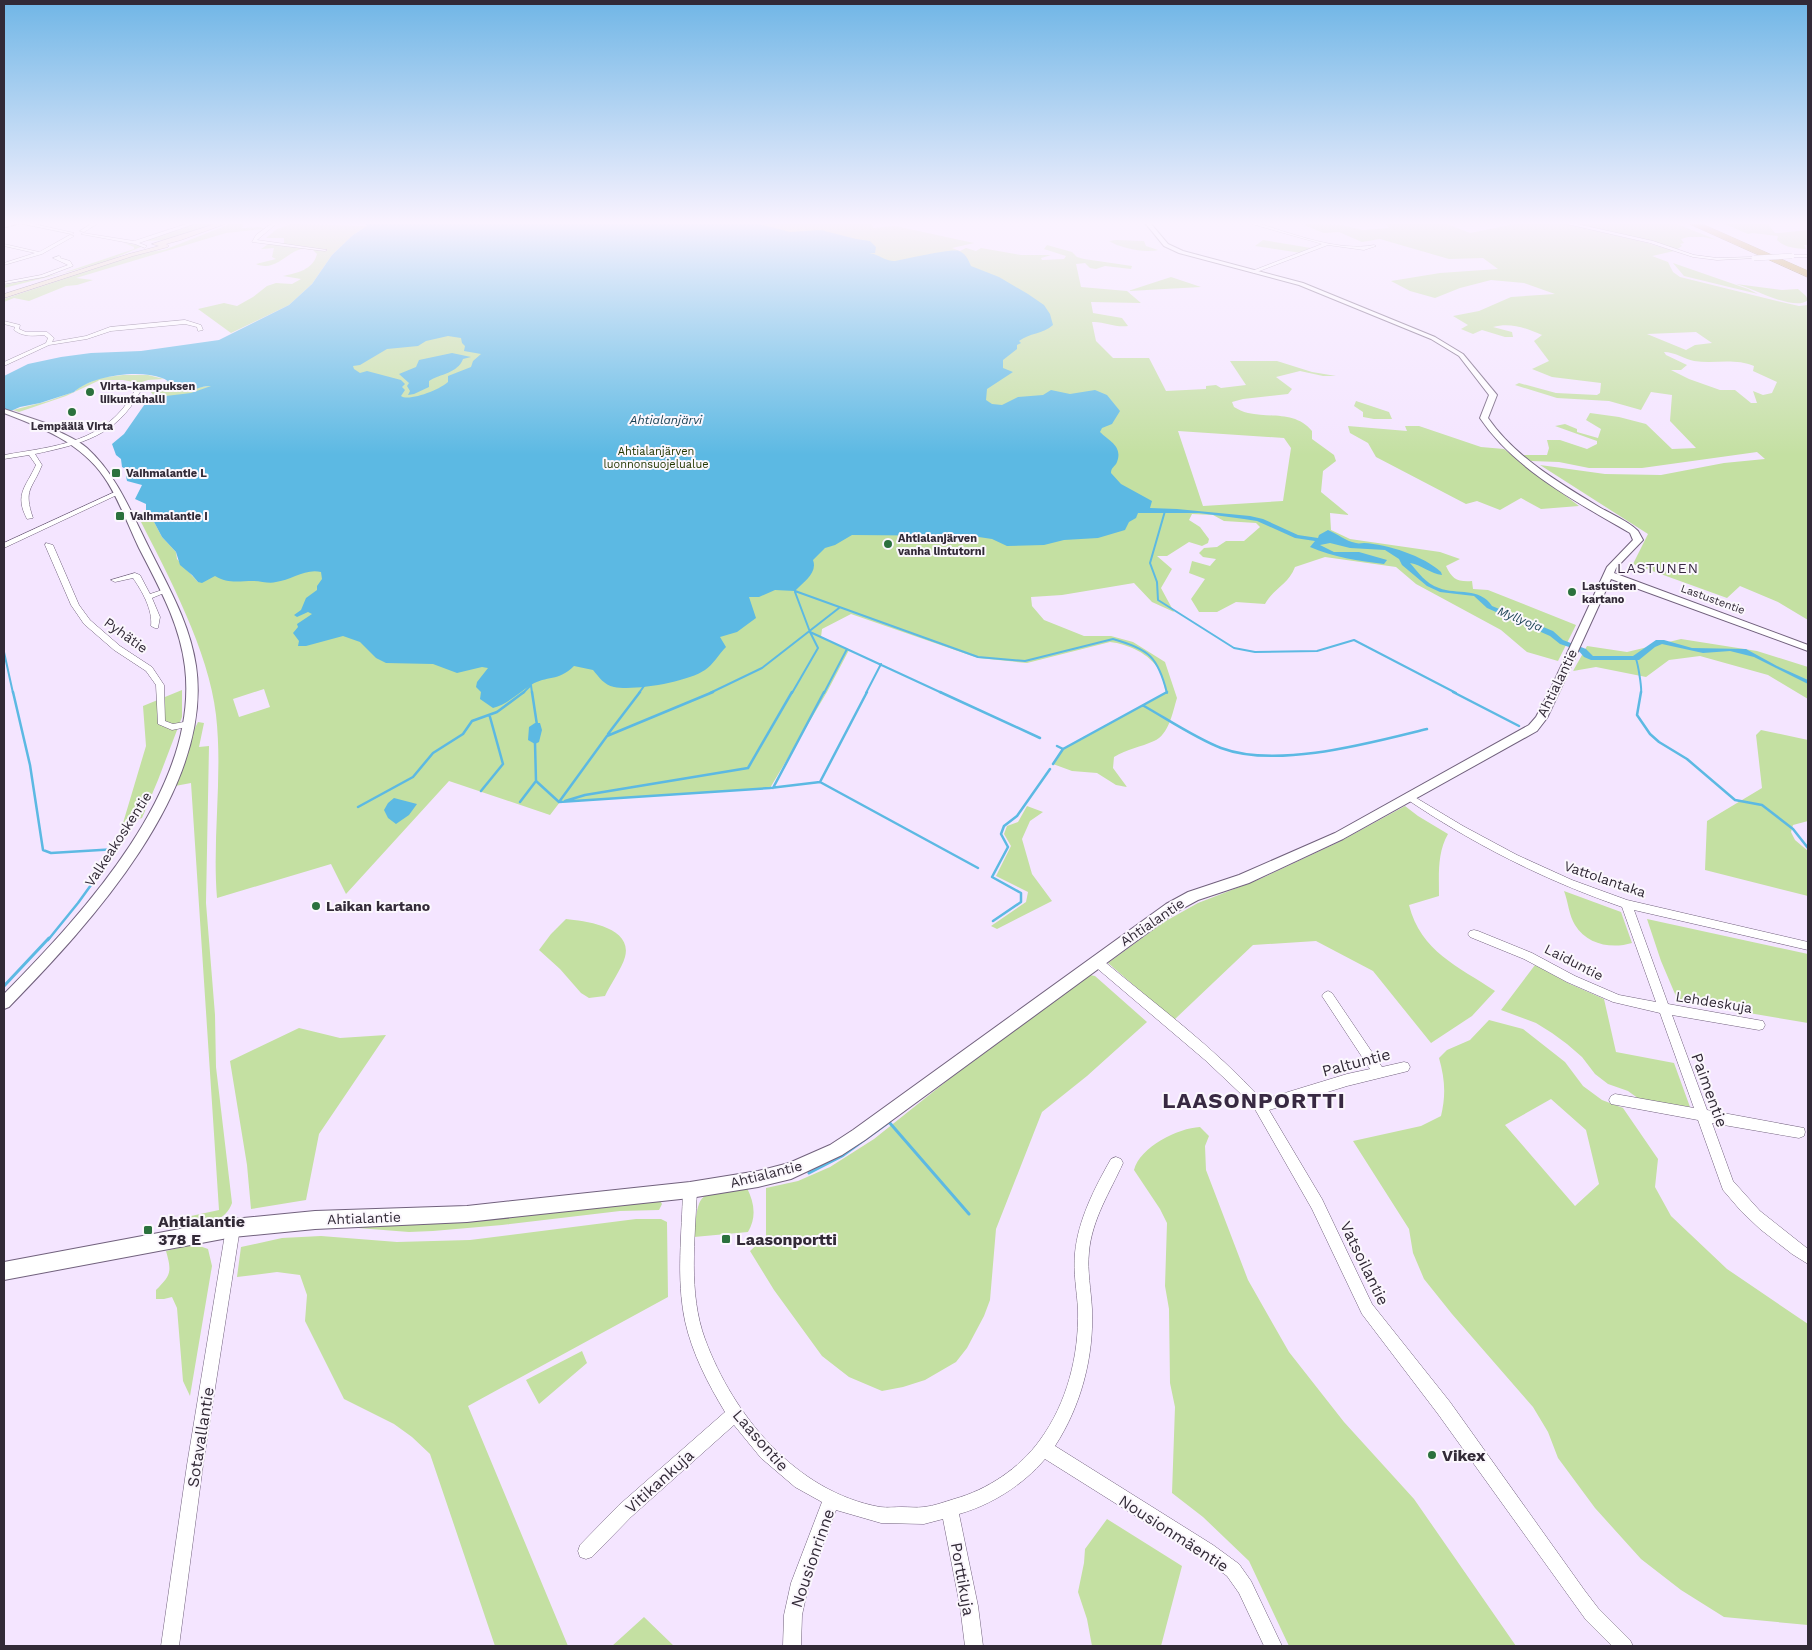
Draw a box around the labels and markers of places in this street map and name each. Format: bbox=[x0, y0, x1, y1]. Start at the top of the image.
place label: Virta-kampuksen liikuntahalli bbox=[100, 380, 195, 406]
marker: Virta-kampuksen liikuntahalli bbox=[84, 386, 96, 398]
marker: Lempäälä Virta bbox=[66, 406, 78, 418]
place label: Lempäälä Virta bbox=[31, 420, 114, 433]
marker: Vaihmalantie L bbox=[110, 467, 122, 479]
place label: Vaihmalantie L bbox=[126, 467, 207, 480]
marker: Vaihmalantie I bbox=[114, 510, 126, 522]
place label: Vaihmalantie I bbox=[130, 510, 208, 523]
place label: Ahtialanjärven vanha lintutorni bbox=[897, 532, 985, 558]
marker: Ahtialanjärven vanha lintutorni bbox=[882, 538, 894, 550]
place label: Lastusten kartano bbox=[1582, 580, 1637, 606]
marker: Lastusten kartano bbox=[1566, 586, 1578, 598]
place label: Laikan kartano bbox=[326, 898, 430, 914]
marker: Laikan kartano bbox=[310, 900, 322, 912]
place label: Ahtialantie 378 E bbox=[158, 1212, 245, 1249]
marker: Ahtialantie 378 E bbox=[142, 1224, 154, 1236]
place label: Laasonportti bbox=[736, 1230, 837, 1249]
marker: Laasonportti bbox=[720, 1233, 732, 1245]
place label: Vikex bbox=[1442, 1446, 1486, 1465]
marker: Vikex bbox=[1426, 1449, 1438, 1461]

